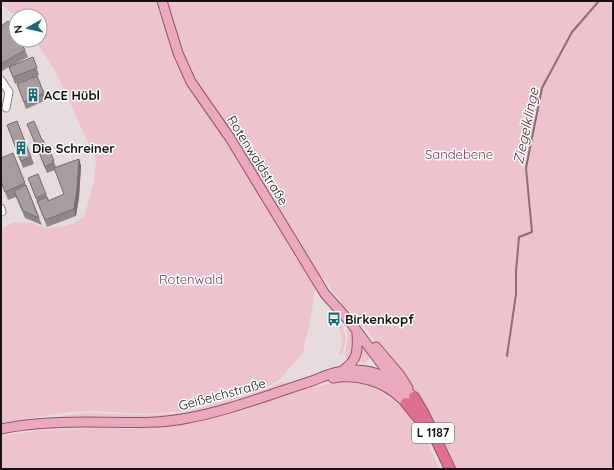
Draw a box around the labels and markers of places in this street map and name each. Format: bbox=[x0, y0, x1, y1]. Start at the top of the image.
building icon: ACE Hübl bbox=[25, 87, 41, 103]
place label: ACE Hübl bbox=[44, 87, 100, 103]
building icon: Die Schreiner bbox=[13, 140, 29, 156]
place label: Die Schreiner bbox=[32, 140, 115, 156]
bus stop icon: Birkenkopf bbox=[326, 311, 342, 327]
place label: Birkenkopf bbox=[345, 311, 414, 327]

